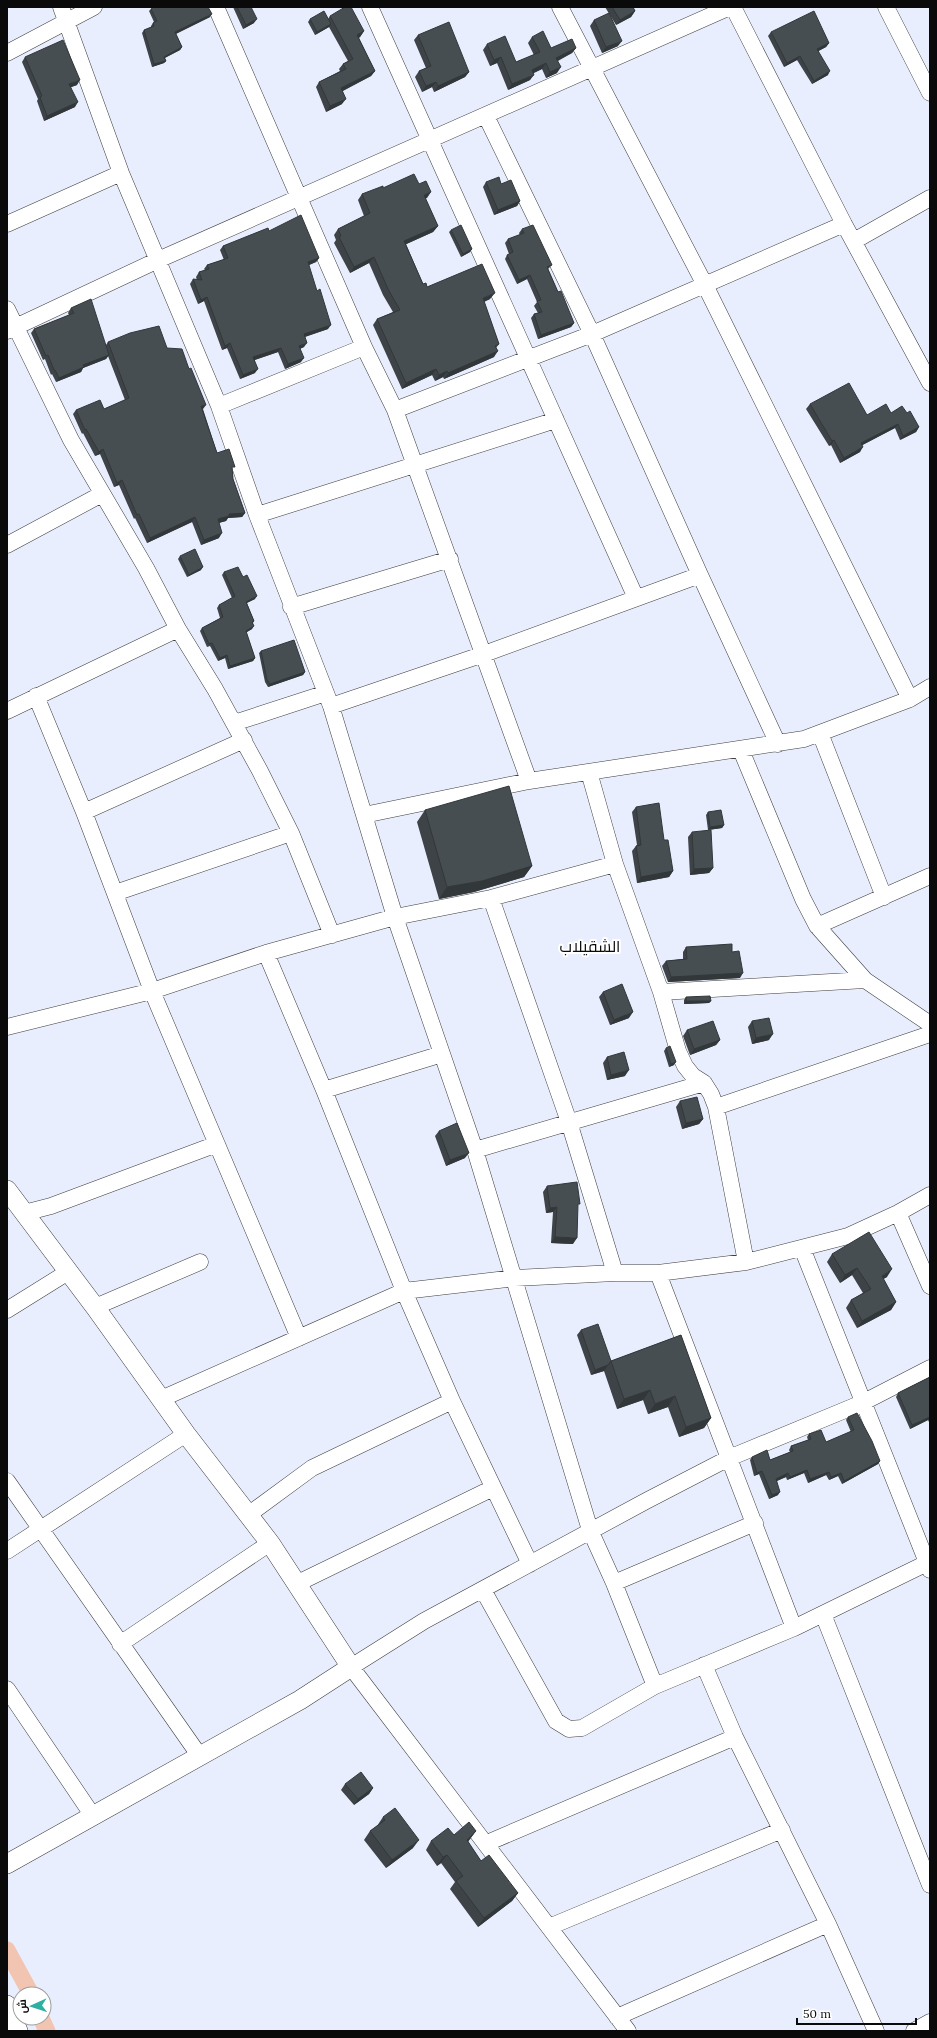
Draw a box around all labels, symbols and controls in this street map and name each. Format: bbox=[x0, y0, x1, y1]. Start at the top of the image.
district label: الشقيلاب bbox=[560, 936, 620, 956]
north arrow bbox=[12, 1986, 52, 2026]
text: ش bbox=[15, 1999, 29, 2014]
scale bar bbox=[797, 2000, 916, 2026]
text: 50 m bbox=[803, 2006, 831, 2021]

